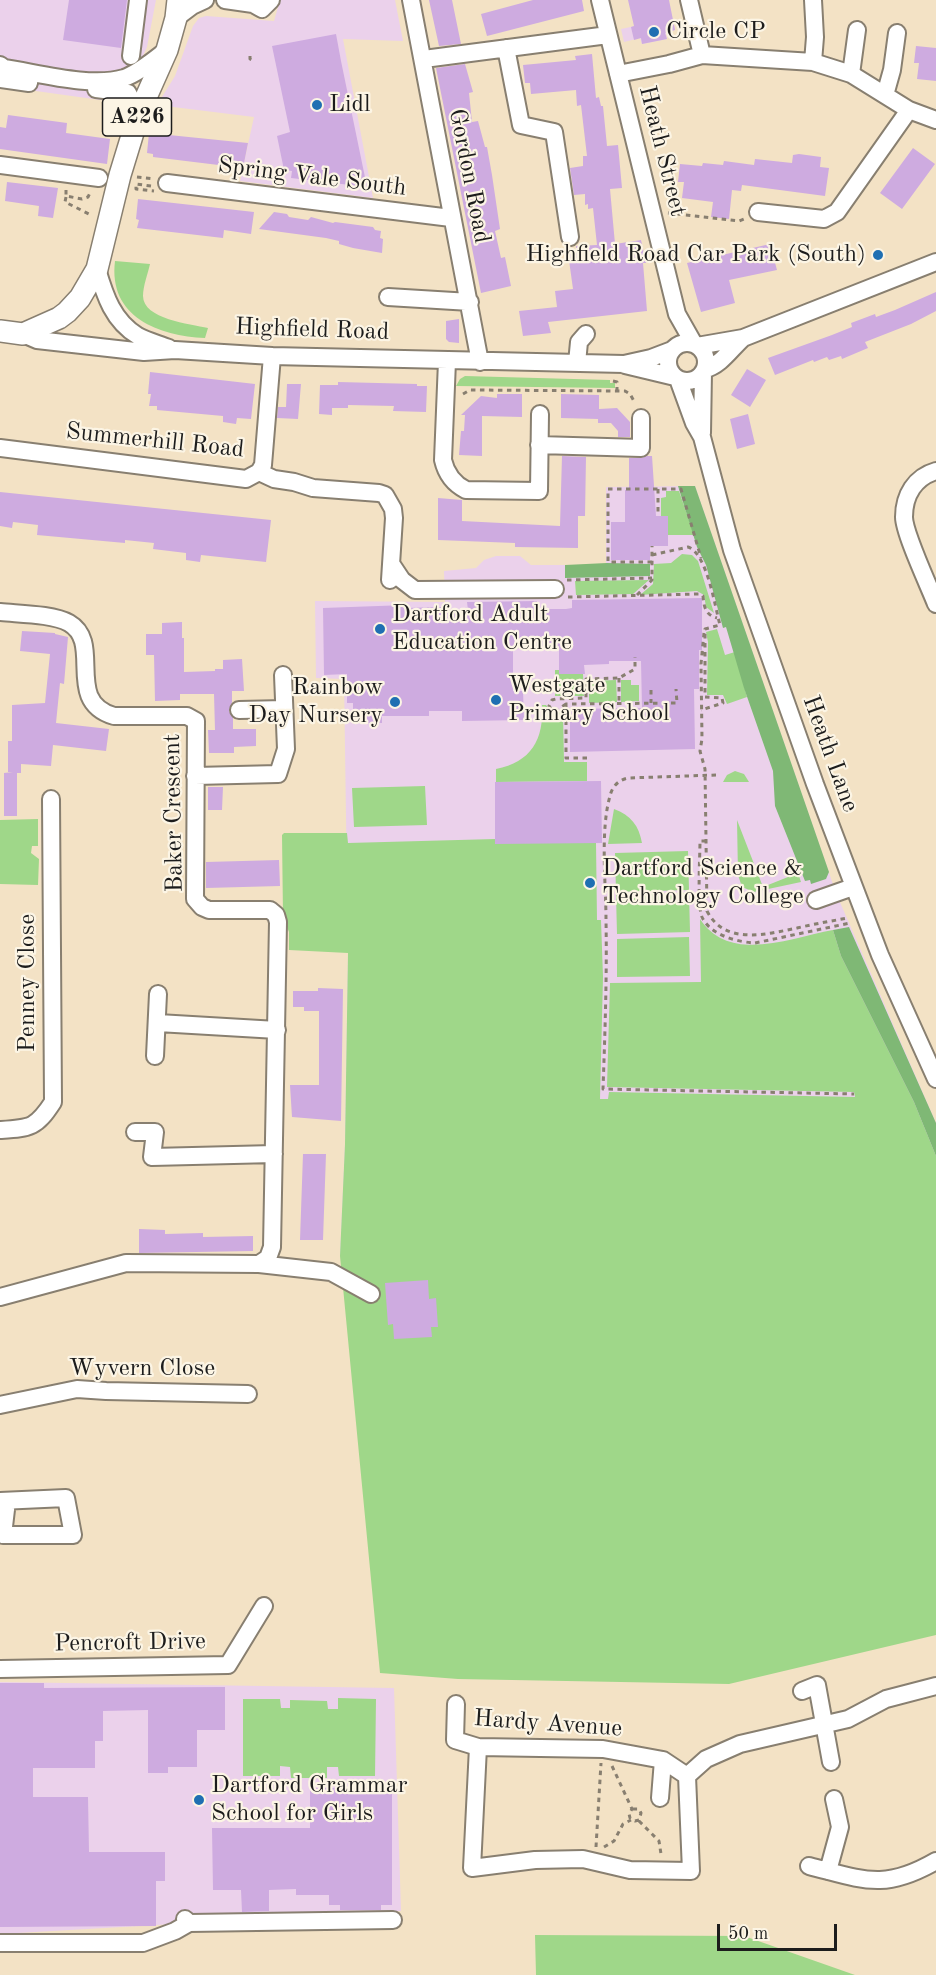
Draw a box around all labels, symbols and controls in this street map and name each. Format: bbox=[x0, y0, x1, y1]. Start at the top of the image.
place label: Circle CP bbox=[666, 18, 766, 46]
marker: Circle CP bbox=[647, 25, 661, 39]
street label: Heath Street bbox=[632, 83, 692, 219]
place label: Lidl bbox=[329, 91, 371, 119]
road number: A226 bbox=[102, 98, 172, 136]
marker: Lidl bbox=[310, 98, 324, 112]
street label: Gordon Road bbox=[442, 106, 496, 246]
street label: Spring Vale South bbox=[216, 151, 408, 203]
place label: Highfield Road Car Park (South) bbox=[525, 241, 866, 269]
marker: Highfield Road Car Park (South) bbox=[871, 248, 885, 262]
street label: Highfield Road bbox=[234, 313, 390, 347]
street label: Summerhill Road bbox=[64, 417, 246, 465]
place label: Dartford Adult Education Centre bbox=[392, 601, 572, 657]
marker: Dartford Adult Education Centre bbox=[373, 622, 387, 636]
place label: Westgate Primary School bbox=[508, 672, 670, 728]
place label: Rainbow Day Nursery bbox=[248, 674, 383, 730]
street label: Heath Lane bbox=[796, 692, 864, 816]
marker: Westgate Primary School bbox=[489, 693, 503, 707]
marker: Rainbow Day Nursery bbox=[388, 695, 402, 709]
street label: Baker Crescent bbox=[158, 733, 190, 893]
place label: Dartford Science & Technology College bbox=[602, 855, 804, 911]
marker: Dartford Science & Technology College bbox=[583, 876, 597, 890]
street label: Penney Close bbox=[14, 914, 42, 1052]
street label: Wyvern Close bbox=[69, 1355, 215, 1383]
street label: Pencroft Drive bbox=[54, 1627, 206, 1659]
street label: Hardy Avenue bbox=[473, 1704, 623, 1744]
place label: Dartford Grammar School for Girls bbox=[211, 1772, 408, 1828]
marker: Dartford Grammar School for Girls bbox=[192, 1793, 206, 1807]
scale bar bbox=[720, 1912, 840, 1950]
text: 50 m bbox=[728, 1925, 768, 1943]

